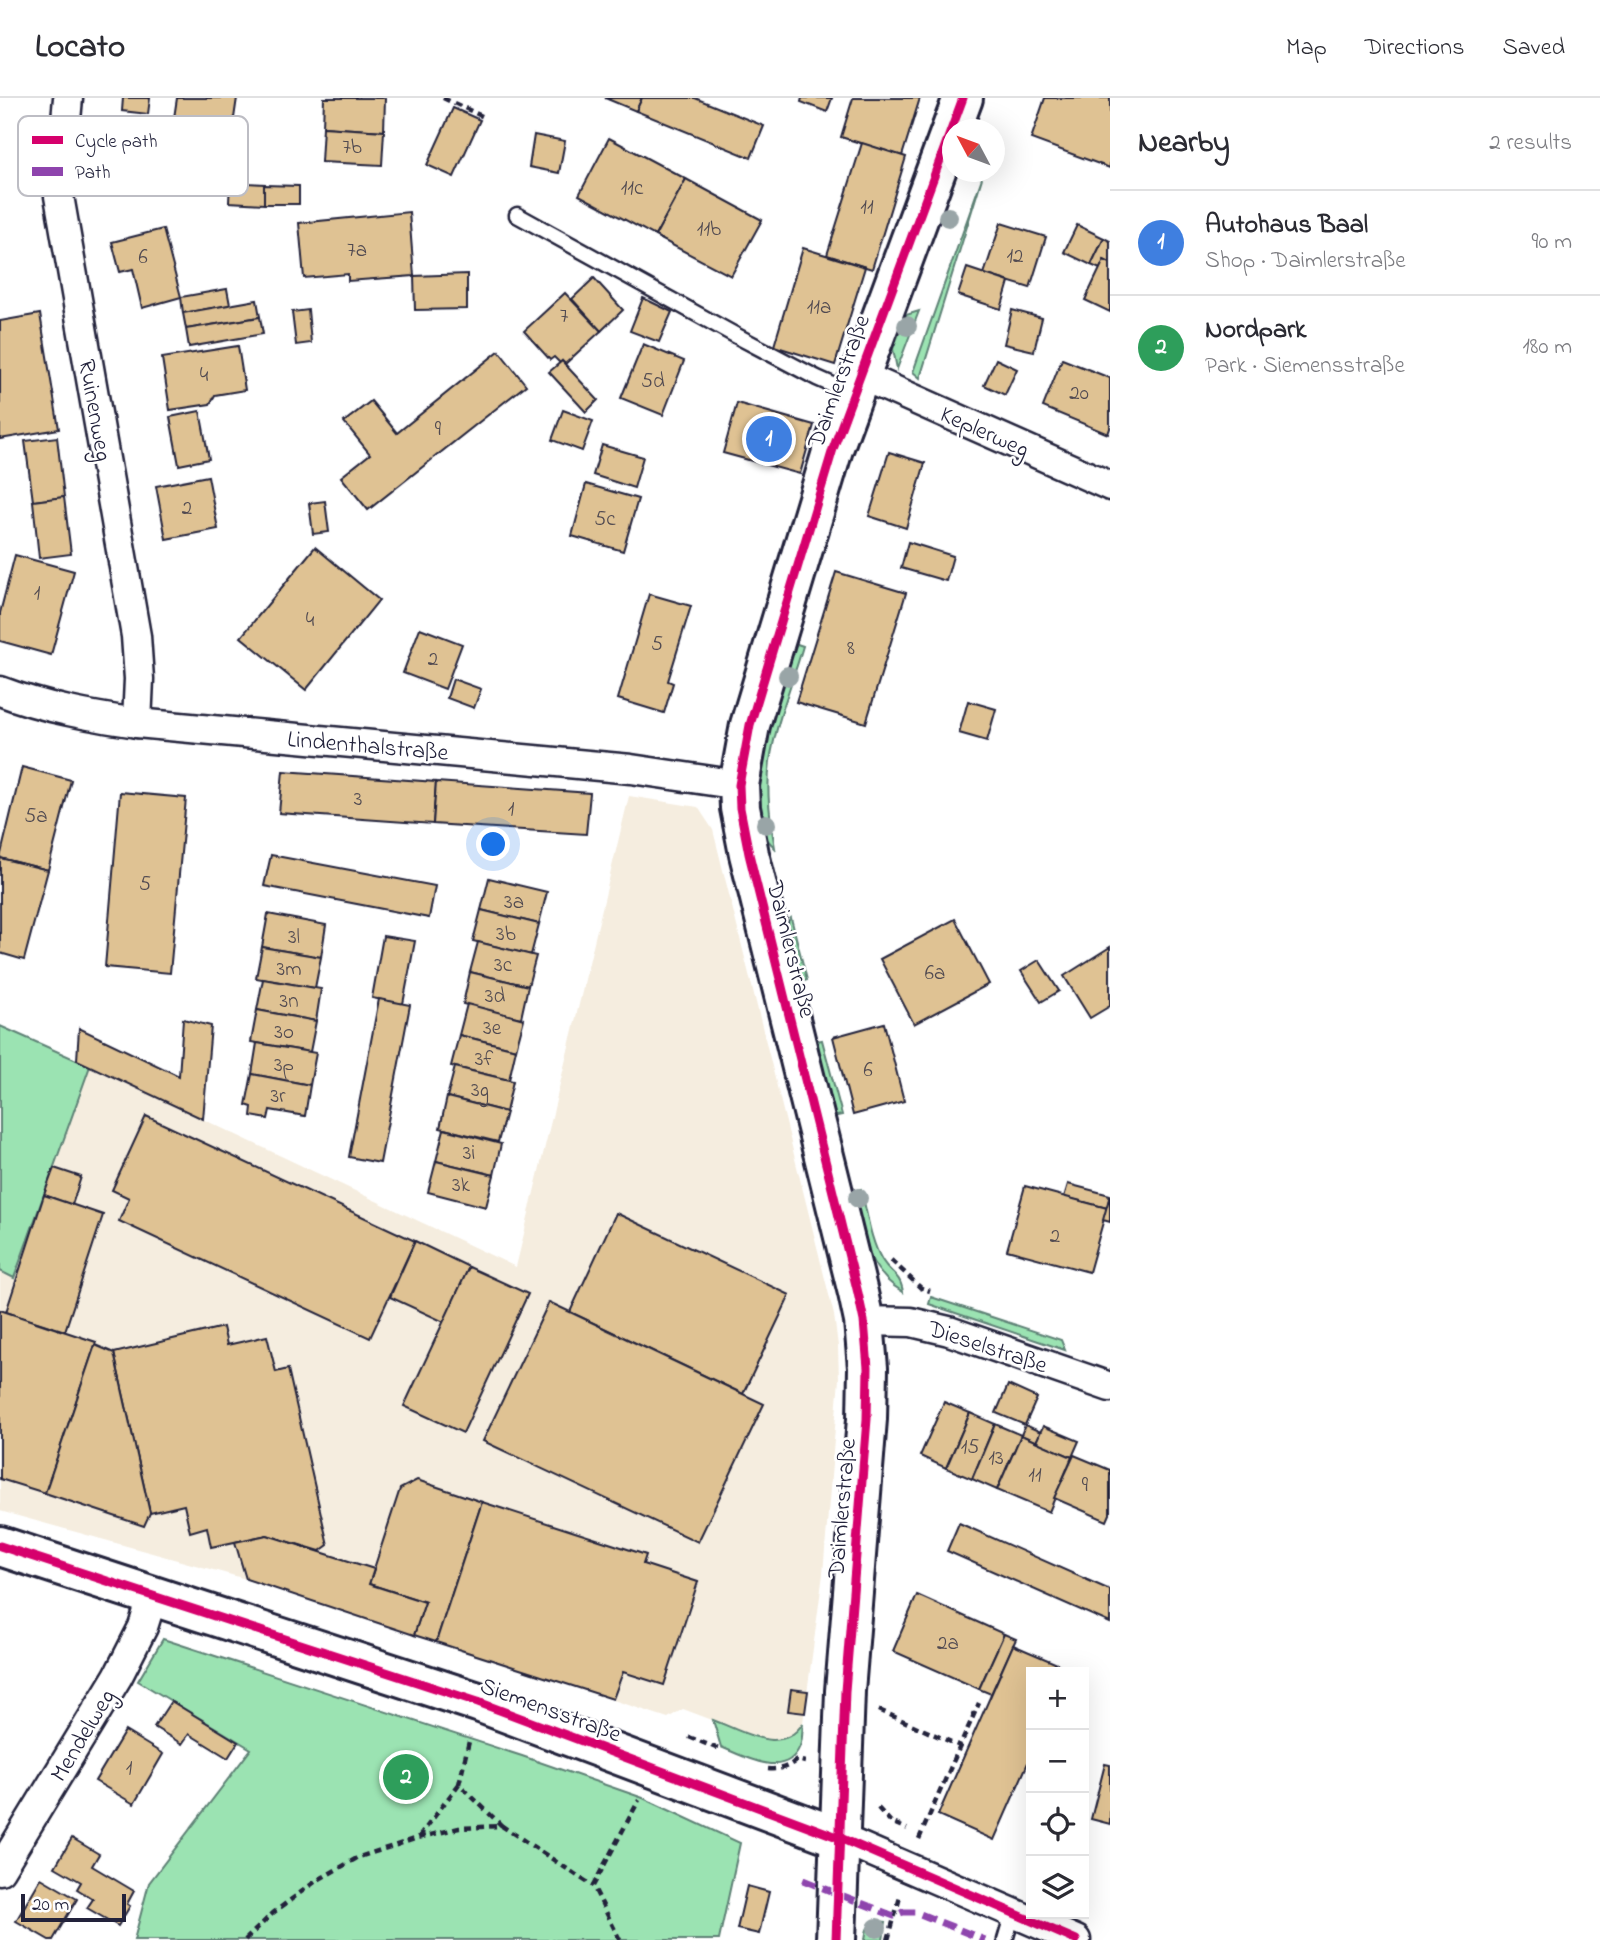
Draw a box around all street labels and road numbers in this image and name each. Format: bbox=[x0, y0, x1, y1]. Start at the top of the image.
street label: Daimlerstraße bbox=[800, 310, 881, 454]
street label: Ruinenweg bbox=[67, 357, 120, 464]
street label: Keplerweg bbox=[934, 398, 1034, 468]
street label: Lindenthalstraße bbox=[286, 723, 450, 772]
street label: Daimlerstraße bbox=[755, 877, 824, 1022]
street label: Dieselstraße bbox=[922, 1312, 1052, 1384]
street label: Daimlerstraße bbox=[820, 1437, 867, 1580]
street label: Siemensstraße bbox=[475, 1670, 626, 1753]
street label: Mendelweg bbox=[43, 1683, 126, 1789]

